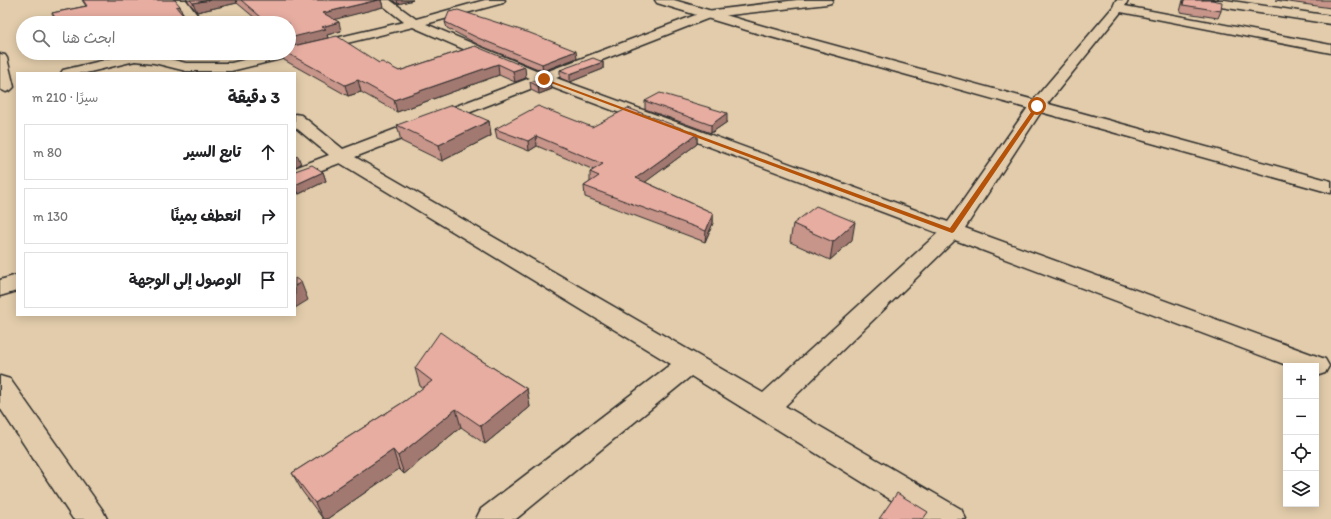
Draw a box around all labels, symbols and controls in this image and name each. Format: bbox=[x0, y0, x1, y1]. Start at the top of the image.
search box bbox=[16, 16, 296, 60]
icon: search bbox=[30, 27, 52, 49]
text: ابحث هنا bbox=[62, 29, 116, 47]
route end bbox=[535, 70, 553, 88]
text: 3 دقيقة bbox=[228, 87, 280, 107]
text: سيرًا · 210 m bbox=[32, 90, 98, 105]
route start bbox=[1028, 97, 1046, 115]
icon: ahead bbox=[257, 141, 279, 163]
text: تابع السير bbox=[184, 143, 241, 161]
text: 80 m bbox=[33, 145, 62, 160]
icon: right bbox=[257, 205, 279, 227]
text: انعطف يمينًا bbox=[171, 207, 241, 225]
text: 130 m bbox=[33, 209, 68, 224]
icon: arrive bbox=[257, 269, 279, 291]
text: الوصول إلى الوجهة bbox=[129, 271, 241, 289]
map controls bbox=[1283, 363, 1319, 507]
button: + bbox=[1283, 363, 1319, 399]
button: − bbox=[1283, 399, 1319, 435]
button: locate bbox=[1283, 435, 1319, 471]
button: layers bbox=[1283, 471, 1319, 507]

